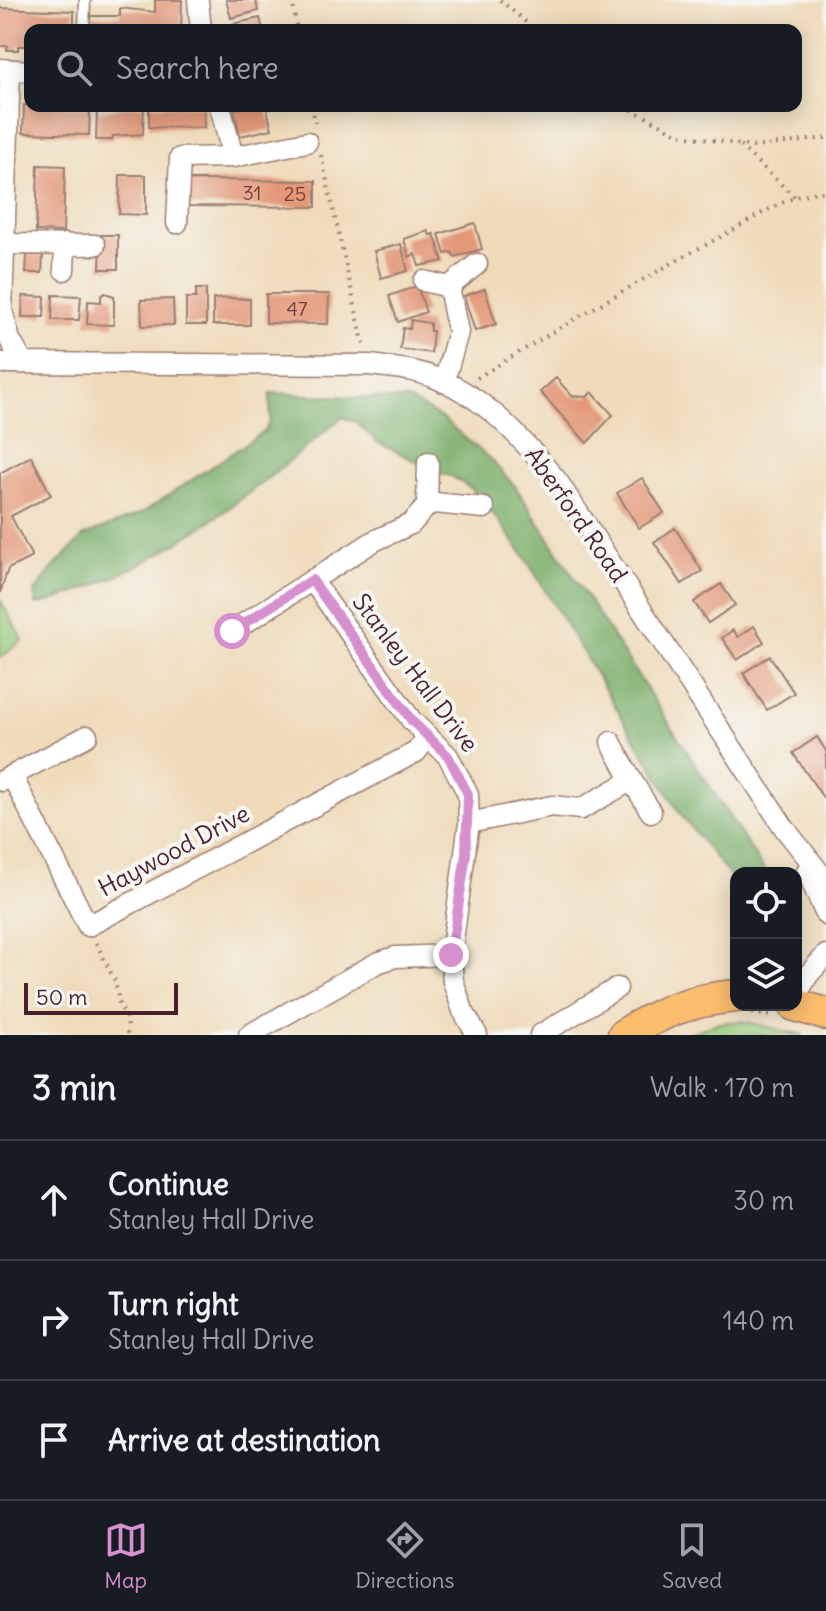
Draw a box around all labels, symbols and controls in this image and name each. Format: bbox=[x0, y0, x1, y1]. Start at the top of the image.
search box bbox=[24, 24, 802, 112]
icon: search bbox=[52, 46, 96, 90]
text: Search here bbox=[116, 49, 279, 87]
house number: 31 bbox=[242, 180, 262, 205]
house number: 25 bbox=[284, 181, 306, 206]
house number: 47 bbox=[286, 296, 308, 321]
street label: Aberford Road bbox=[519, 441, 634, 588]
street label: Stanley Hall Drive bbox=[347, 587, 485, 757]
route start bbox=[214, 613, 250, 649]
street label: Haywood Drive bbox=[93, 798, 254, 903]
map controls bbox=[730, 867, 802, 1011]
button: locate bbox=[730, 867, 802, 939]
route end bbox=[433, 937, 469, 973]
button: layers bbox=[730, 939, 802, 1011]
scale bar bbox=[24, 979, 178, 1015]
text: 50 m bbox=[36, 983, 88, 1011]
text: 3 min bbox=[32, 1066, 117, 1109]
text: Walk · 170 m bbox=[650, 1071, 794, 1104]
text: Continue bbox=[108, 1165, 229, 1203]
icon: ahead bbox=[32, 1178, 76, 1222]
text: 30 m bbox=[733, 1184, 794, 1217]
text: Stanley Hall Drive bbox=[108, 1203, 314, 1236]
text: Turn right bbox=[108, 1285, 239, 1323]
icon: right bbox=[32, 1298, 76, 1342]
text: 140 m bbox=[723, 1304, 794, 1337]
text: Stanley Hall Drive bbox=[108, 1323, 314, 1356]
icon: arrive bbox=[32, 1418, 76, 1462]
text: Arrive at destination bbox=[108, 1421, 380, 1459]
tab: Map bbox=[104, 1518, 148, 1594]
tab: Directions bbox=[355, 1518, 455, 1594]
tab: Saved bbox=[662, 1518, 722, 1594]

